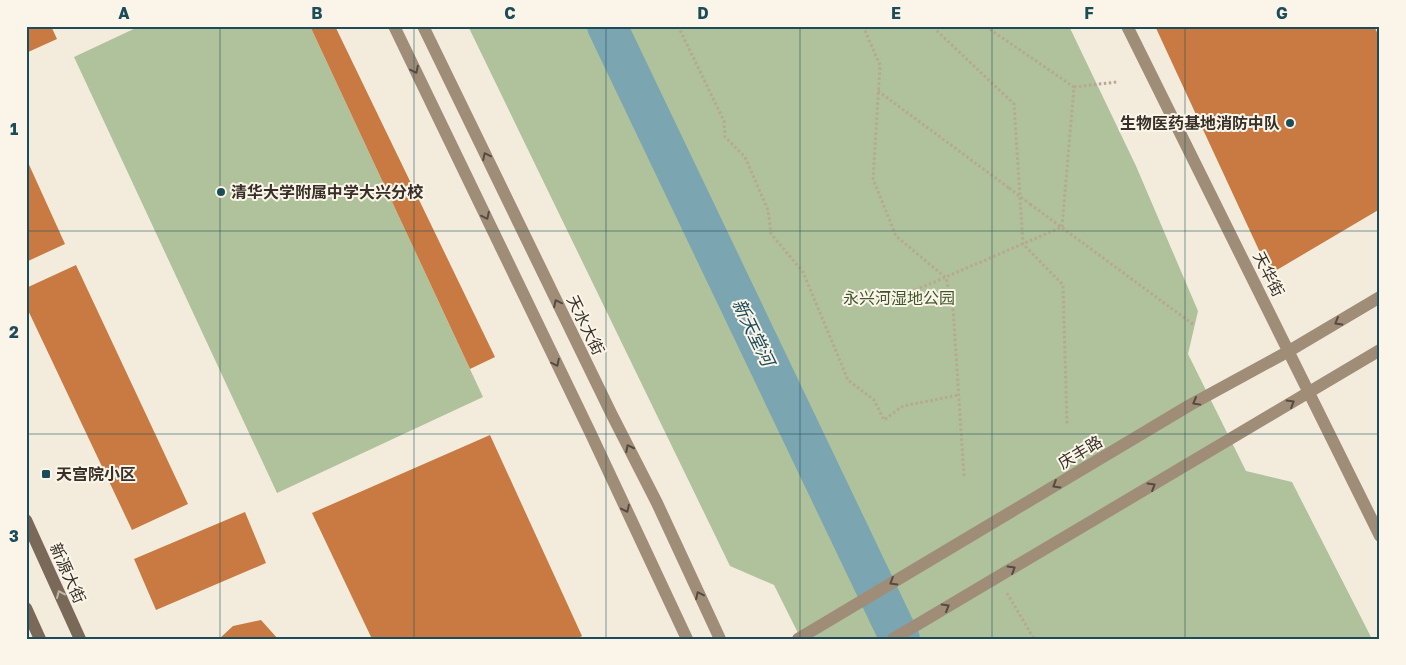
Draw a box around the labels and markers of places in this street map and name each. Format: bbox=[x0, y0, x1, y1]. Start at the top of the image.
place label: 生物医药基地消防中队 bbox=[1120, 113, 1280, 133]
marker: 生物医药基地消防中队 bbox=[1284, 117, 1296, 129]
place label: 清华大学附属中学大兴分校 bbox=[231, 182, 424, 202]
marker: 清华大学附属中学大兴分校 bbox=[215, 186, 227, 198]
place label: 天宫院小区 bbox=[56, 464, 136, 484]
marker: 天宫院小区 bbox=[40, 468, 52, 480]

